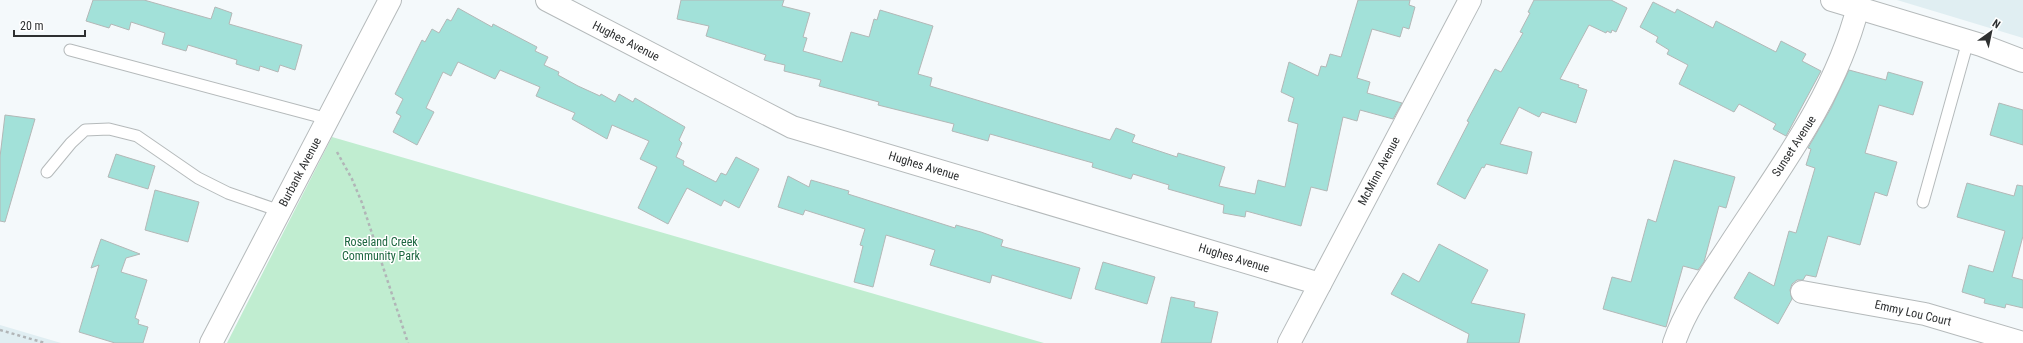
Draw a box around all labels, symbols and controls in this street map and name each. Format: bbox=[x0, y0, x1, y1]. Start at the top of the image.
scale bar bbox=[14, 12, 85, 38]
north arrow bbox=[1971, 12, 2011, 52]
text: N bbox=[1990, 17, 2003, 31]
street label: Hughes Avenue bbox=[590, 18, 662, 64]
text: 20 m bbox=[20, 19, 44, 33]
street label: Sunset Avenue bbox=[1769, 113, 1819, 179]
street label: McMinn Avenue bbox=[1355, 134, 1403, 208]
street label: Burbank Avenue bbox=[276, 135, 324, 209]
street label: Hughes Avenue bbox=[887, 149, 961, 184]
park label: Roseland Creek Community Park bbox=[342, 235, 421, 263]
street label: Hughes Avenue bbox=[1197, 241, 1271, 276]
street label: Emmy Lou Court bbox=[1873, 297, 1953, 329]

